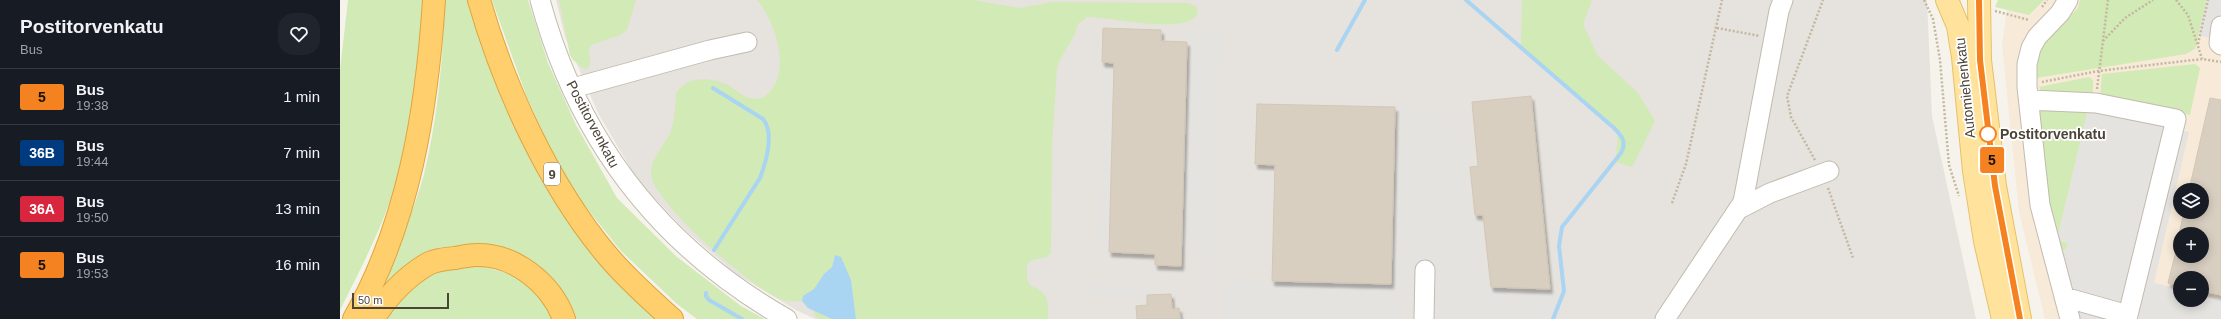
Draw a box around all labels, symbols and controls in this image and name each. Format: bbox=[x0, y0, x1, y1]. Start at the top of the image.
button: heart bbox=[278, 13, 320, 55]
text: Postitorvenkatu bbox=[20, 16, 164, 37]
street label: Automiehenkatu bbox=[1952, 37, 1978, 139]
text: Bus bbox=[20, 42, 42, 57]
street label: Postitorvenkatu bbox=[563, 78, 623, 170]
text: Bus bbox=[76, 81, 104, 98]
text: 1 min bbox=[283, 88, 320, 105]
text: 5 bbox=[38, 89, 46, 105]
text: 19:38 bbox=[76, 98, 109, 113]
marker: Postitorvenkatu bbox=[1979, 125, 1997, 143]
place label: Postitorvenkatu bbox=[2000, 126, 2106, 142]
text: Bus bbox=[76, 137, 104, 154]
text: 7 min bbox=[283, 144, 320, 161]
text: 36B bbox=[29, 145, 55, 161]
line badge: 5 bbox=[1979, 147, 2005, 173]
text: 5 bbox=[1988, 152, 1996, 168]
text: 19:44 bbox=[76, 154, 109, 169]
road number: 9 bbox=[544, 163, 560, 185]
map controls bbox=[2173, 183, 2209, 307]
button: layers bbox=[2173, 183, 2209, 219]
text: Bus bbox=[76, 193, 104, 210]
text: 13 min bbox=[275, 200, 320, 217]
text: 36A bbox=[29, 201, 55, 217]
text: 19:50 bbox=[76, 210, 109, 225]
button: + bbox=[2173, 227, 2209, 263]
text: Bus bbox=[76, 249, 104, 266]
text: 16 min bbox=[275, 256, 320, 273]
text: 5 bbox=[38, 257, 46, 273]
text: 19:53 bbox=[76, 266, 109, 281]
button: − bbox=[2173, 271, 2209, 307]
scale bar bbox=[352, 291, 449, 310]
text: 50 m bbox=[358, 294, 382, 306]

